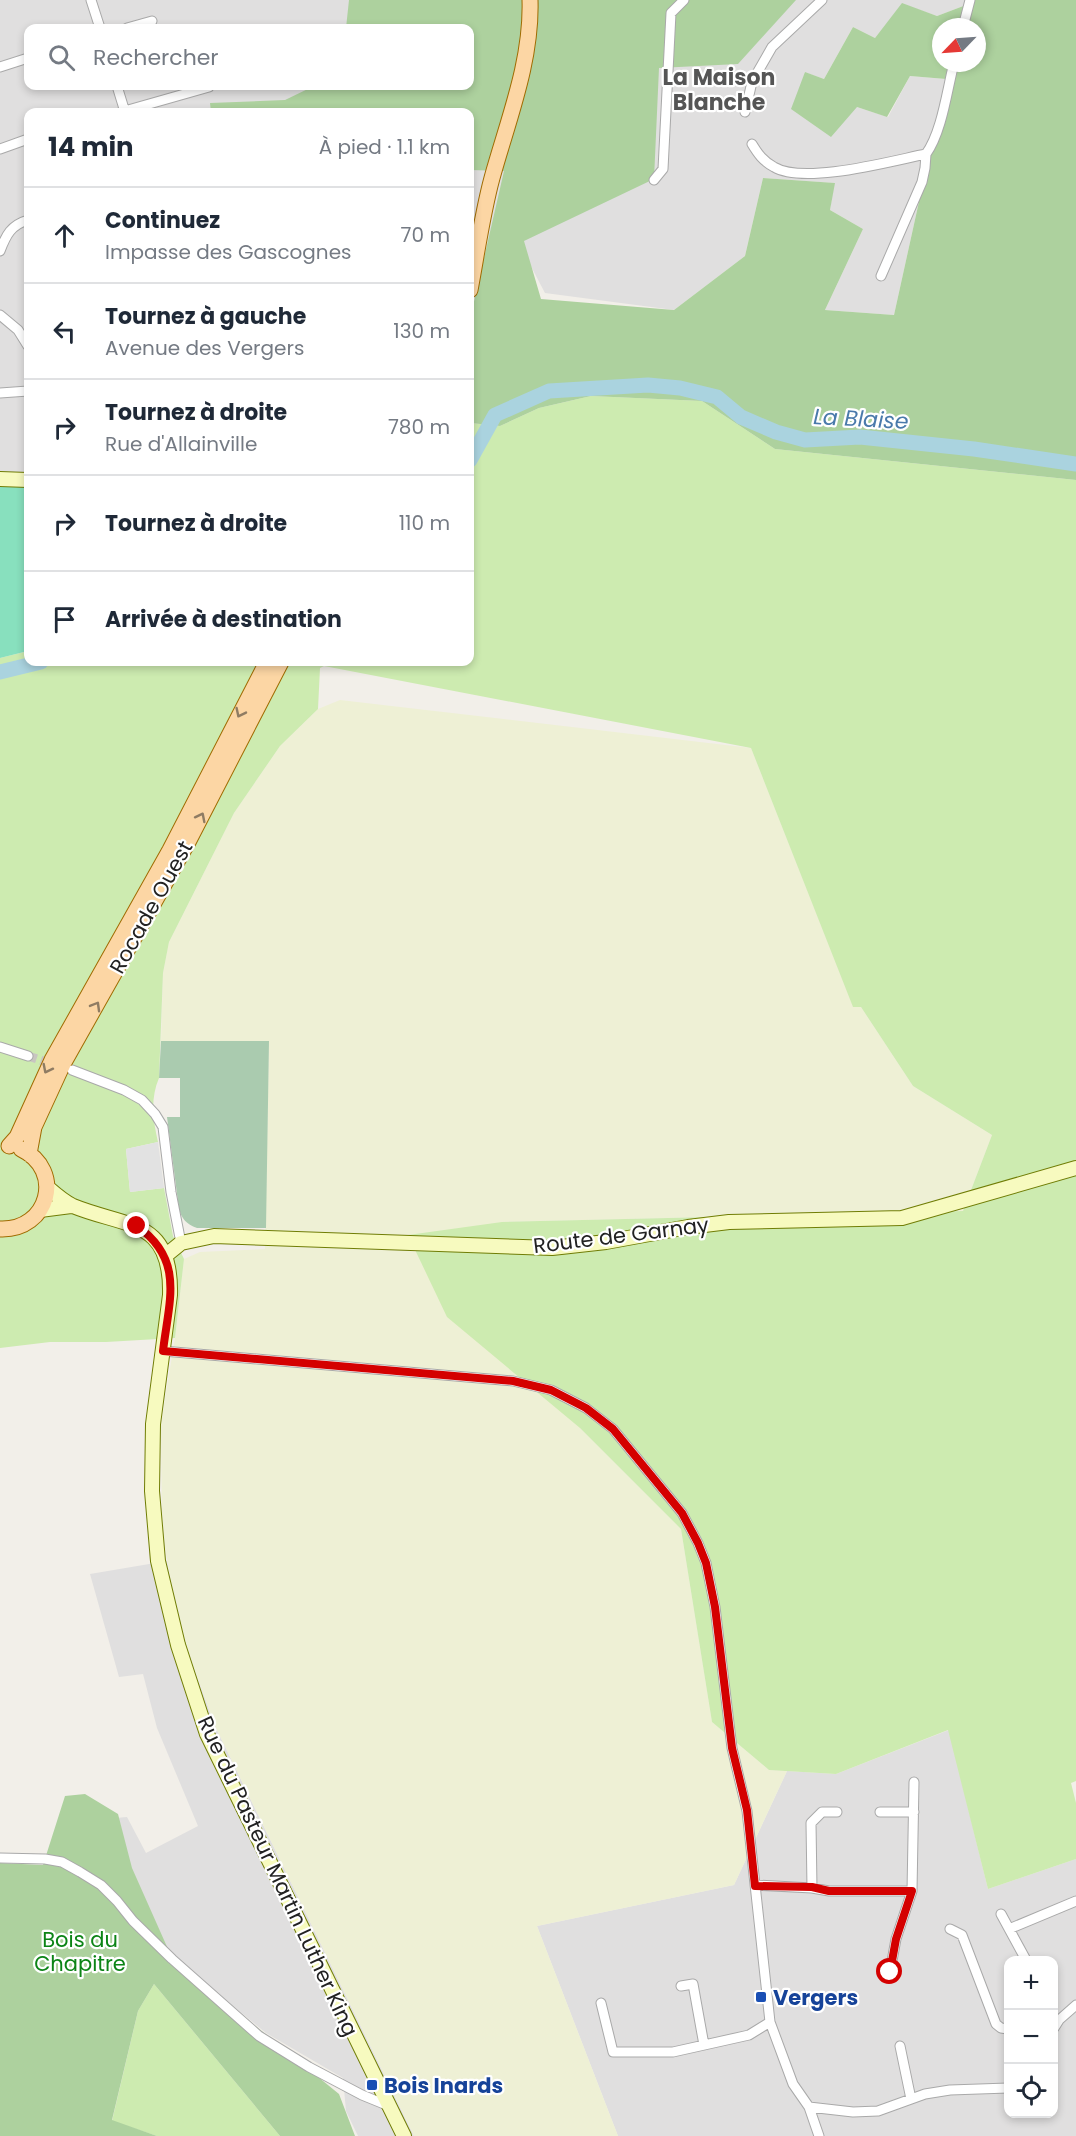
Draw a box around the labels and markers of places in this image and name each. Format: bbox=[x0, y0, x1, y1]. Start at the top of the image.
place label: Vergers bbox=[773, 1983, 858, 2012]
marker: Vergers bbox=[754, 1990, 768, 2004]
place label: Bois Inards bbox=[384, 2071, 503, 2100]
marker: Bois Inards bbox=[365, 2078, 379, 2092]

